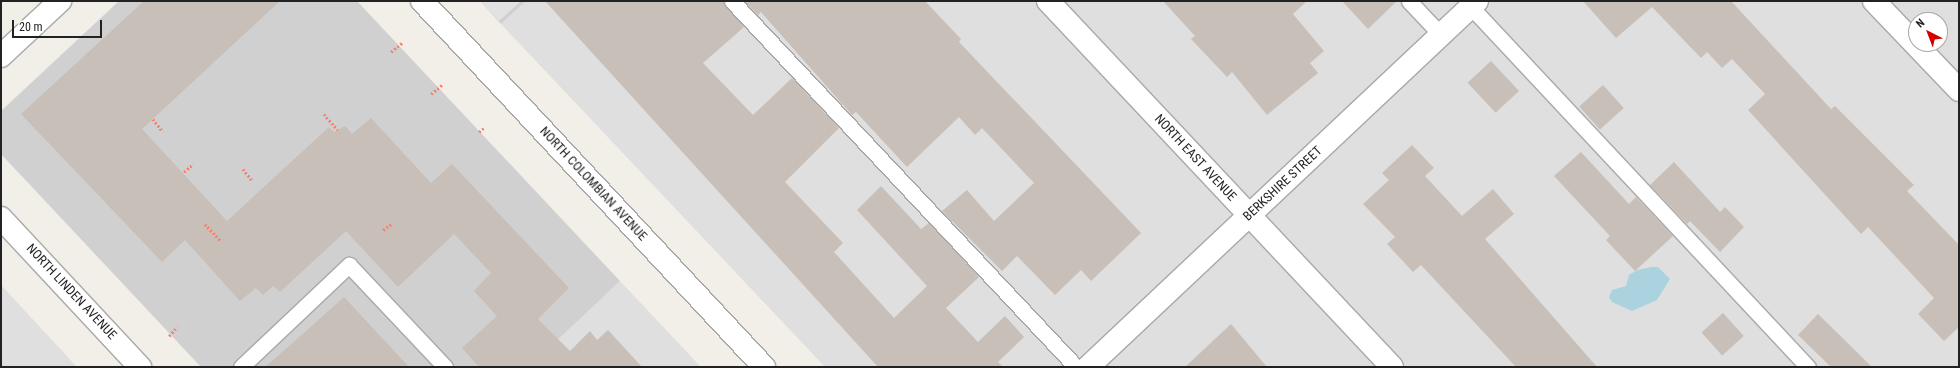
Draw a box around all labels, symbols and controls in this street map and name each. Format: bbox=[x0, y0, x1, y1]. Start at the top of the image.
scale bar bbox=[14, 12, 104, 38]
north arrow bbox=[1908, 12, 1948, 52]
text: N bbox=[1913, 16, 1927, 31]
text: 20 m bbox=[19, 20, 43, 34]
street label: NORTH EAST AVENUE bbox=[1151, 111, 1239, 205]
street label: NORTH COLOMBIAN AVENUE bbox=[536, 124, 650, 244]
street label: BERKSHIRE STREET bbox=[1240, 143, 1326, 225]
street label: NORTH LINDEN AVENUE bbox=[23, 241, 119, 343]

